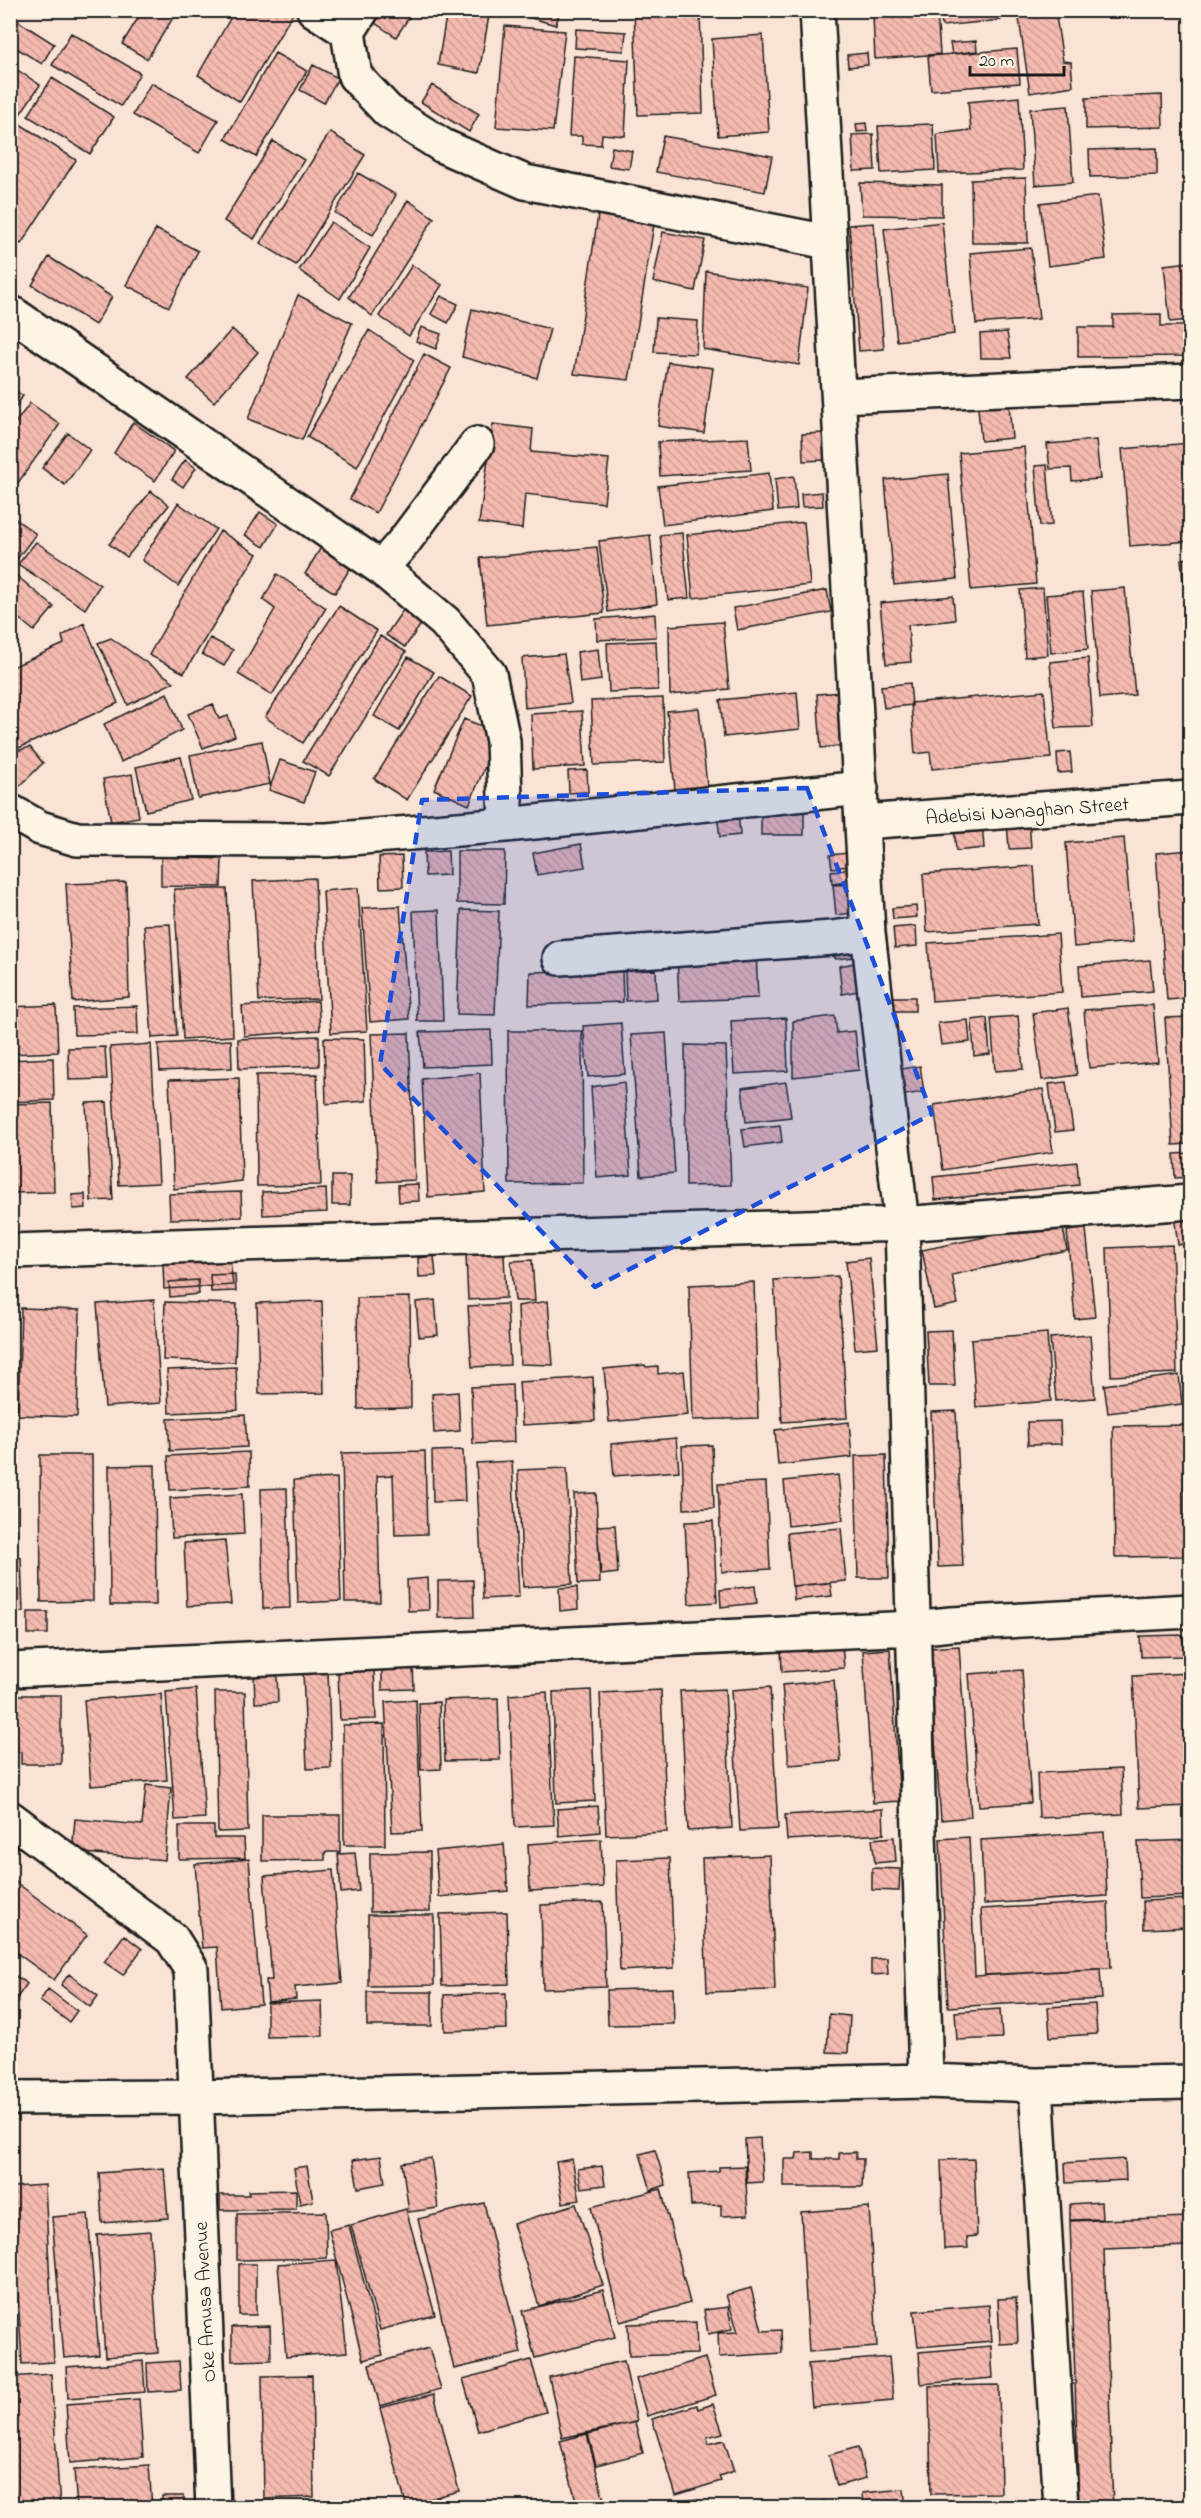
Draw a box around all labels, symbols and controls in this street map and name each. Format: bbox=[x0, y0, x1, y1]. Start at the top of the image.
scale bar bbox=[970, 39, 1064, 77]
text: 20 m bbox=[979, 49, 1014, 75]
street label: Adebisi Nanaghan Street bbox=[924, 791, 1130, 835]
street label: Oke Amusa Avenue bbox=[188, 2221, 225, 2383]

